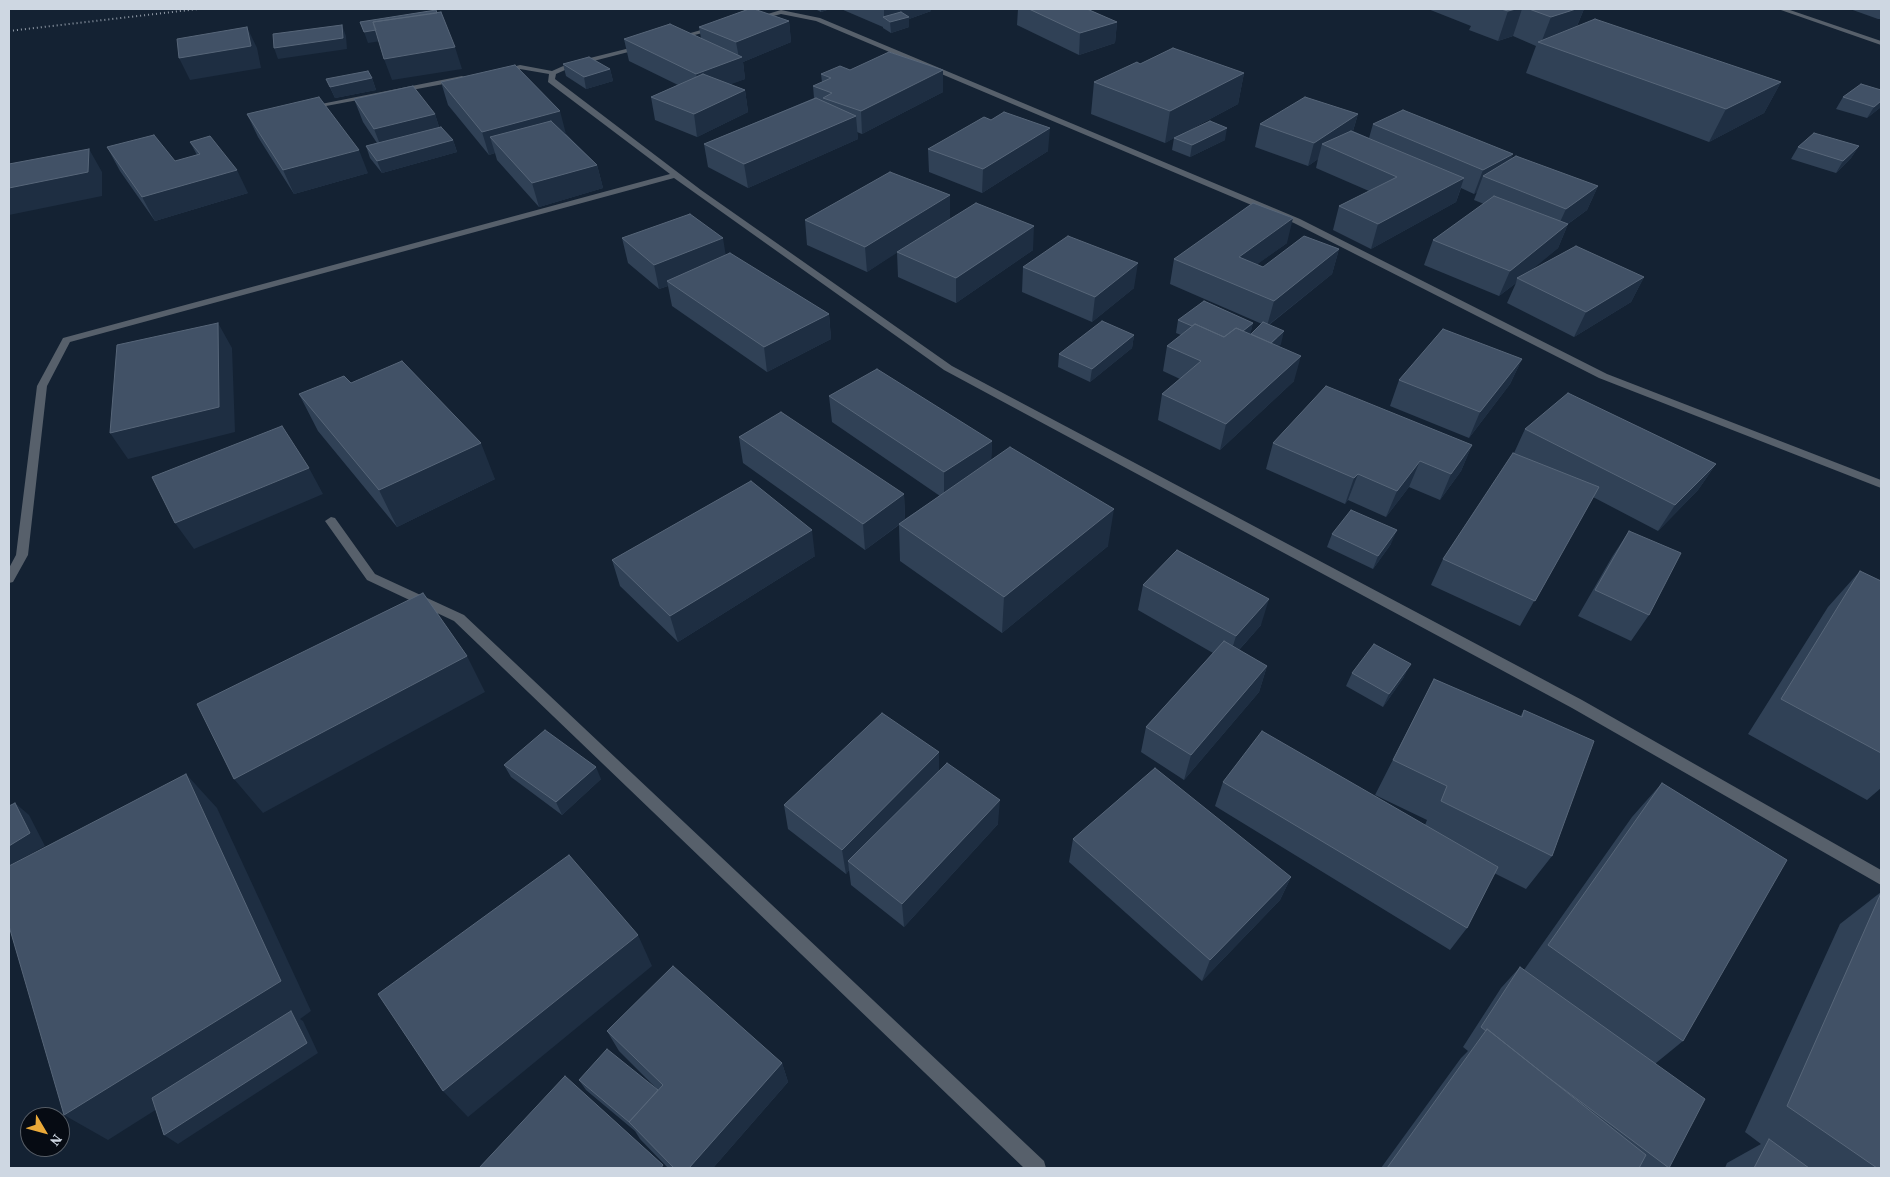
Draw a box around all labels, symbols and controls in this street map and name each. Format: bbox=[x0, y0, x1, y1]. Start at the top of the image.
north arrow bbox=[20, 1107, 70, 1157]
text: N bbox=[45, 1130, 67, 1151]

